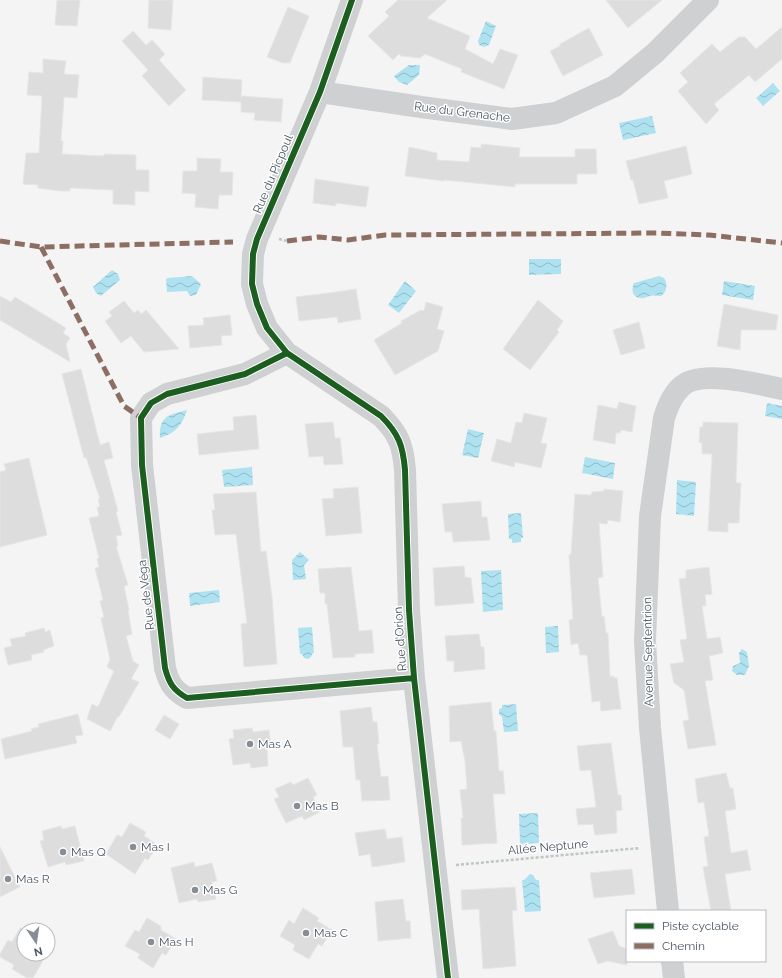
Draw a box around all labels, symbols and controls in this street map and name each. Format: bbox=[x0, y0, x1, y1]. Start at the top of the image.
street label: Rue du Grenache bbox=[413, 99, 511, 125]
street label: Rue du Picpoul bbox=[250, 132, 296, 216]
street label: Rue de Véga bbox=[135, 559, 157, 631]
street label: Avenue Septentrion bbox=[640, 597, 656, 707]
street label: Rue d'Orion bbox=[391, 606, 409, 672]
place label: Mas A bbox=[258, 737, 292, 751]
marker: Mas A bbox=[245, 739, 255, 749]
place label: Mas B bbox=[305, 799, 339, 813]
marker: Mas B bbox=[292, 801, 302, 811]
street label: Allée Neptune bbox=[507, 837, 589, 857]
place label: Mas I bbox=[141, 840, 170, 854]
marker: Mas I bbox=[128, 842, 138, 852]
place label: Mas Q bbox=[71, 845, 106, 859]
marker: Mas Q bbox=[58, 847, 68, 857]
place label: Mas R bbox=[16, 872, 50, 886]
marker: Mas R bbox=[3, 874, 13, 884]
place label: Mas G bbox=[203, 883, 237, 897]
marker: Mas G bbox=[190, 885, 200, 895]
legend bbox=[626, 910, 766, 962]
text: Piste cyclable bbox=[662, 919, 739, 933]
north arrow bbox=[16, 922, 56, 962]
place label: Mas C bbox=[314, 926, 348, 940]
marker: Mas C bbox=[301, 928, 311, 938]
place label: Mas H bbox=[159, 935, 194, 949]
marker: Mas H bbox=[146, 937, 156, 947]
text: Chemin bbox=[662, 939, 705, 953]
text: N bbox=[33, 944, 44, 959]

